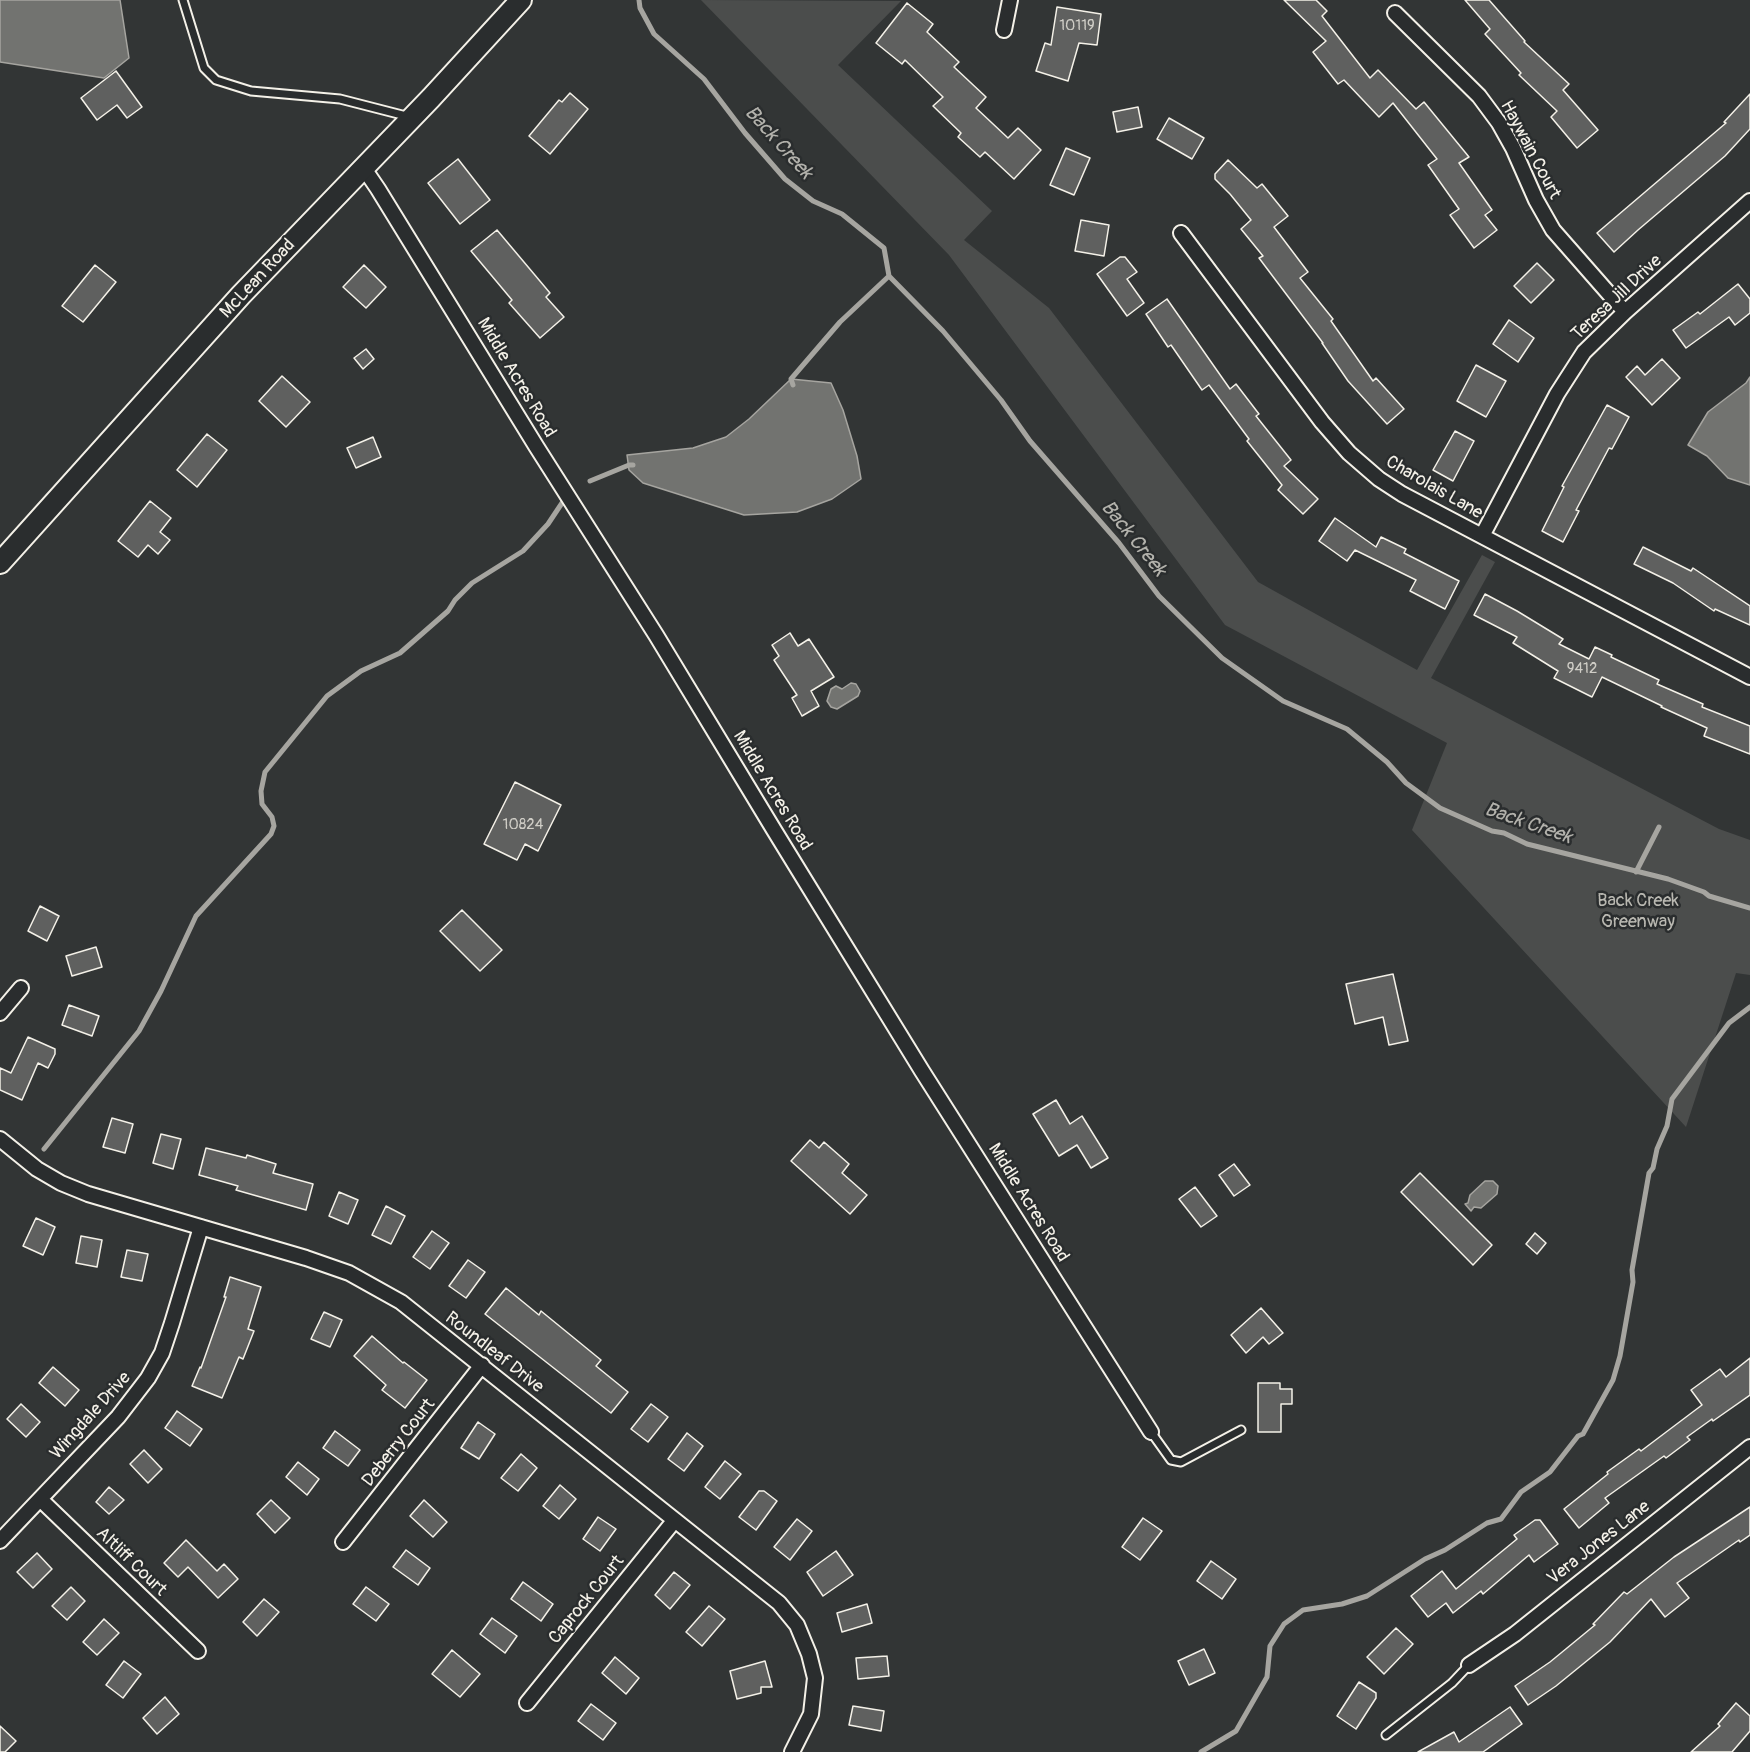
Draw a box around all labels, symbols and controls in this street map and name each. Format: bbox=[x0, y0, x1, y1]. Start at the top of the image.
house number: 10119 bbox=[1059, 17, 1095, 35]
street label: Haywain Court bbox=[1495, 97, 1565, 203]
water label: Back Creek bbox=[739, 101, 817, 185]
street label: McLean Road bbox=[216, 235, 300, 323]
street label: Teresa Jill Drive bbox=[1567, 251, 1667, 345]
street label: Middle Acres Road bbox=[472, 314, 560, 442]
street label: Charolais Lane bbox=[1382, 452, 1486, 524]
water label: Back Creek bbox=[1095, 496, 1171, 582]
house number: 9412 bbox=[1567, 660, 1597, 678]
street label: Middle Acres Road bbox=[728, 727, 816, 855]
water label: Back Creek bbox=[1481, 798, 1575, 850]
house number: 10824 bbox=[503, 816, 543, 834]
park label: Back Creek Greenway bbox=[1597, 890, 1679, 932]
street label: Middle Acres Road bbox=[983, 1140, 1073, 1266]
street label: Roundleaf Drive bbox=[440, 1308, 548, 1398]
street label: Wingdale Drive bbox=[46, 1368, 136, 1464]
street label: Deberry Court bbox=[358, 1395, 440, 1491]
street label: Vera Jones Lane bbox=[1543, 1496, 1655, 1590]
street label: Altliff Court bbox=[91, 1523, 171, 1601]
street label: Caprock Court bbox=[545, 1551, 629, 1649]

